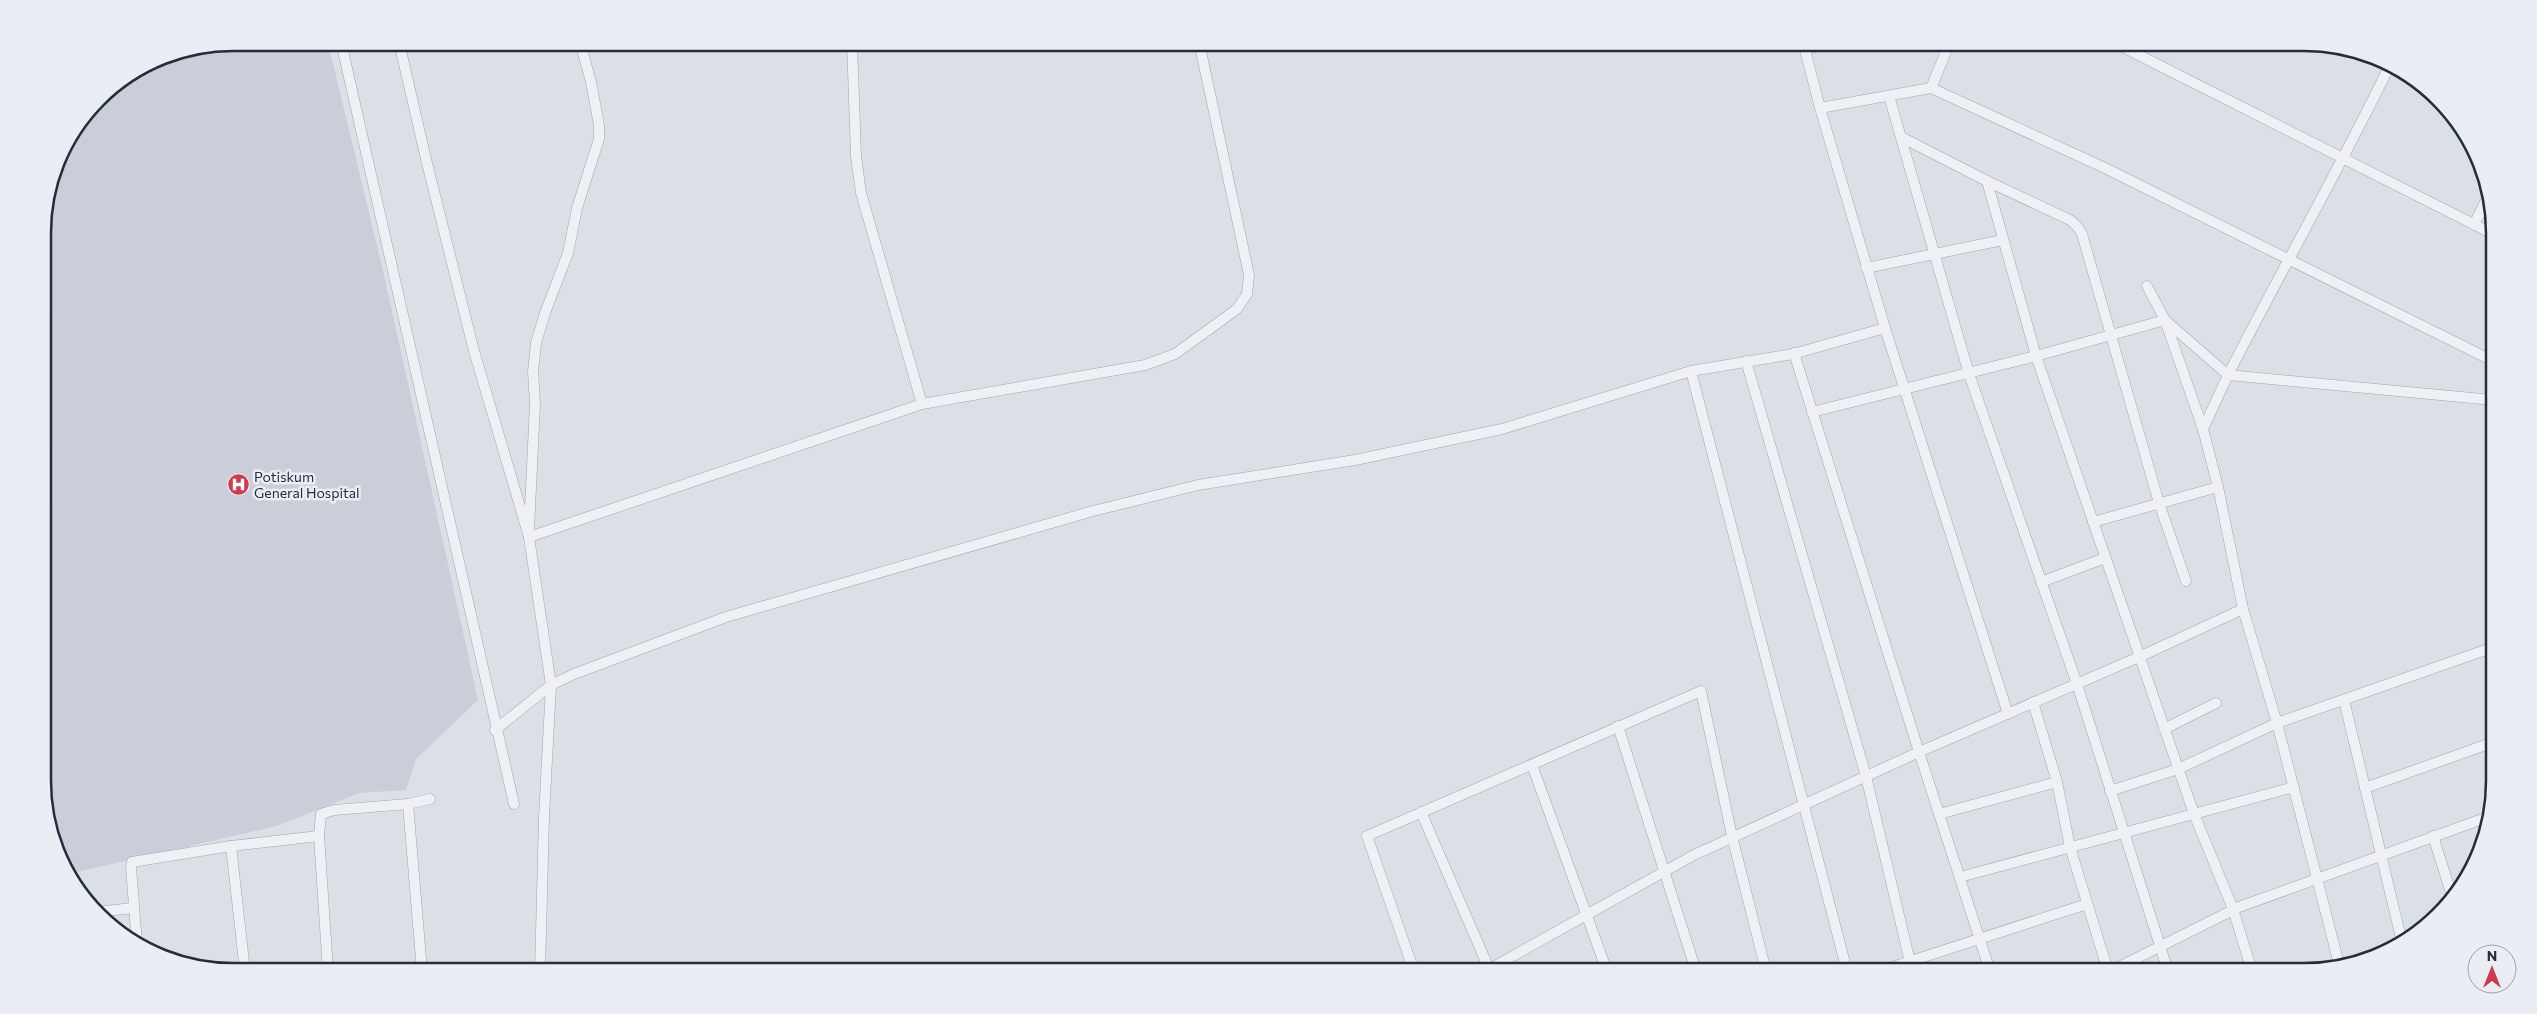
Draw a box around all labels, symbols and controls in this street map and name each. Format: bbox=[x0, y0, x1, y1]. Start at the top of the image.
place label: Potiskum General Hospital bbox=[254, 468, 360, 501]
hospital icon: Potiskum General Hospital bbox=[226, 473, 250, 497]
north arrow bbox=[2467, 944, 2517, 994]
text: N bbox=[2487, 947, 2497, 964]

